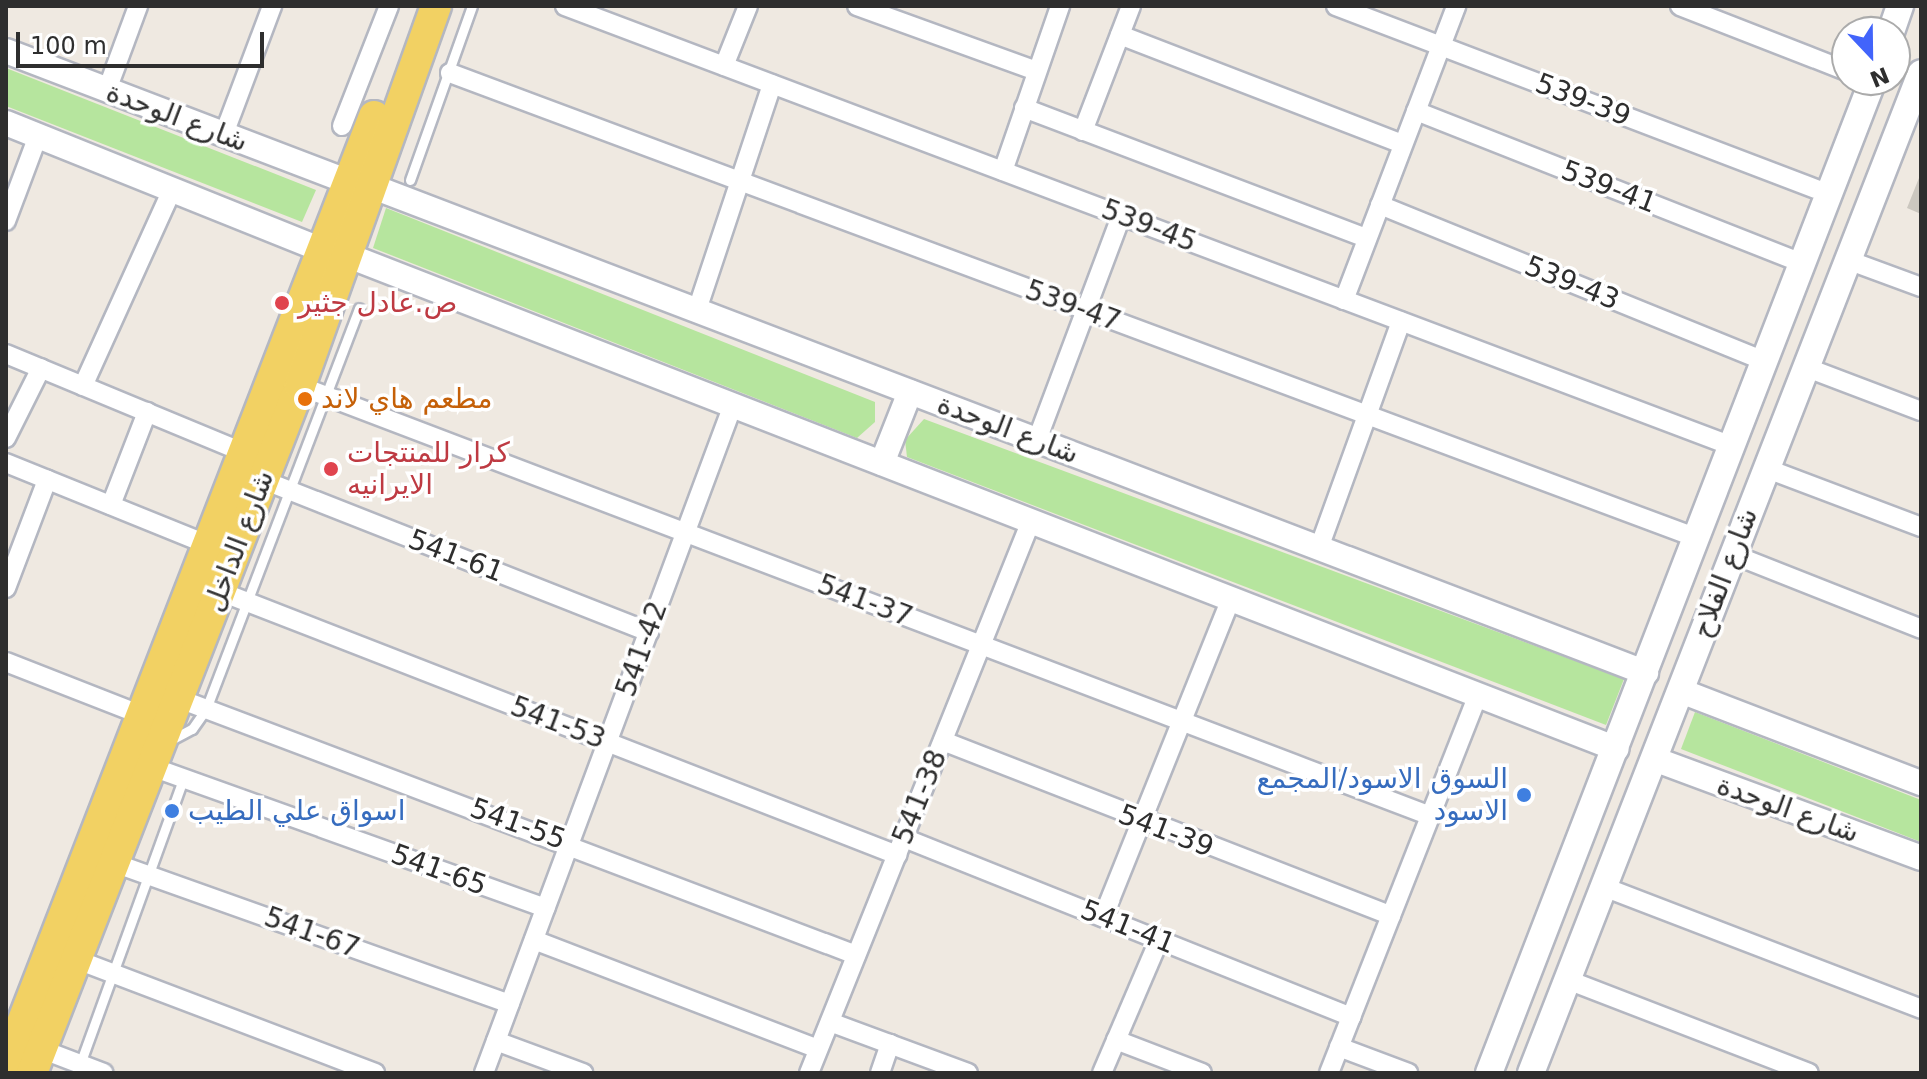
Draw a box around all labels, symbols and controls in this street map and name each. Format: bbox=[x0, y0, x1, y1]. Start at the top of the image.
scale bar bbox=[20, 16, 268, 66]
north arrow bbox=[1831, 16, 1911, 96]
text: 100 m bbox=[30, 32, 107, 60]
text: N bbox=[1866, 62, 1893, 92]
street label: 539-39 bbox=[1531, 67, 1635, 133]
street label: شارع الوحدة bbox=[102, 75, 252, 159]
street label: 539-41 bbox=[1557, 154, 1661, 220]
street label: 539-45 bbox=[1097, 193, 1201, 259]
street label: 539-43 bbox=[1520, 249, 1624, 317]
street label: 539-47 bbox=[1021, 273, 1125, 339]
place label: ص.عادل جثير bbox=[298, 286, 457, 320]
marker: ص.عادل جثير bbox=[273, 294, 291, 312]
place label: مطعم هاي لاند bbox=[321, 382, 493, 416]
street label: شارع الوحدة bbox=[933, 387, 1083, 471]
marker: مطعم هاي لاند bbox=[296, 390, 314, 408]
place label: كرار للمنتجات الايرانيه bbox=[347, 436, 510, 502]
marker: كرار للمنتجات الايرانيه bbox=[322, 460, 340, 478]
street label: شارع الداخل bbox=[197, 466, 281, 616]
street label: شارع الفلاح bbox=[1685, 503, 1765, 643]
street label: 541-61 bbox=[404, 523, 508, 589]
street label: 541-37 bbox=[813, 568, 917, 634]
street label: 541-42 bbox=[609, 597, 675, 701]
street label: 541-53 bbox=[506, 690, 610, 756]
street label: 541-38 bbox=[886, 745, 954, 849]
place label: السوق الاسود/المجمع الاسود bbox=[1256, 762, 1508, 828]
street label: شارع الوحدة bbox=[1712, 768, 1864, 850]
marker: السوق الاسود/المجمع الاسود bbox=[1515, 786, 1533, 804]
street label: 541-55 bbox=[466, 791, 570, 857]
place label: اسواق علي الطيب bbox=[188, 794, 406, 828]
street label: 541-39 bbox=[1114, 798, 1218, 864]
marker: اسواق علي الطيب bbox=[163, 802, 181, 820]
street label: 541-65 bbox=[387, 837, 491, 903]
street label: 541-41 bbox=[1076, 893, 1180, 961]
street label: 541-67 bbox=[260, 900, 364, 966]

